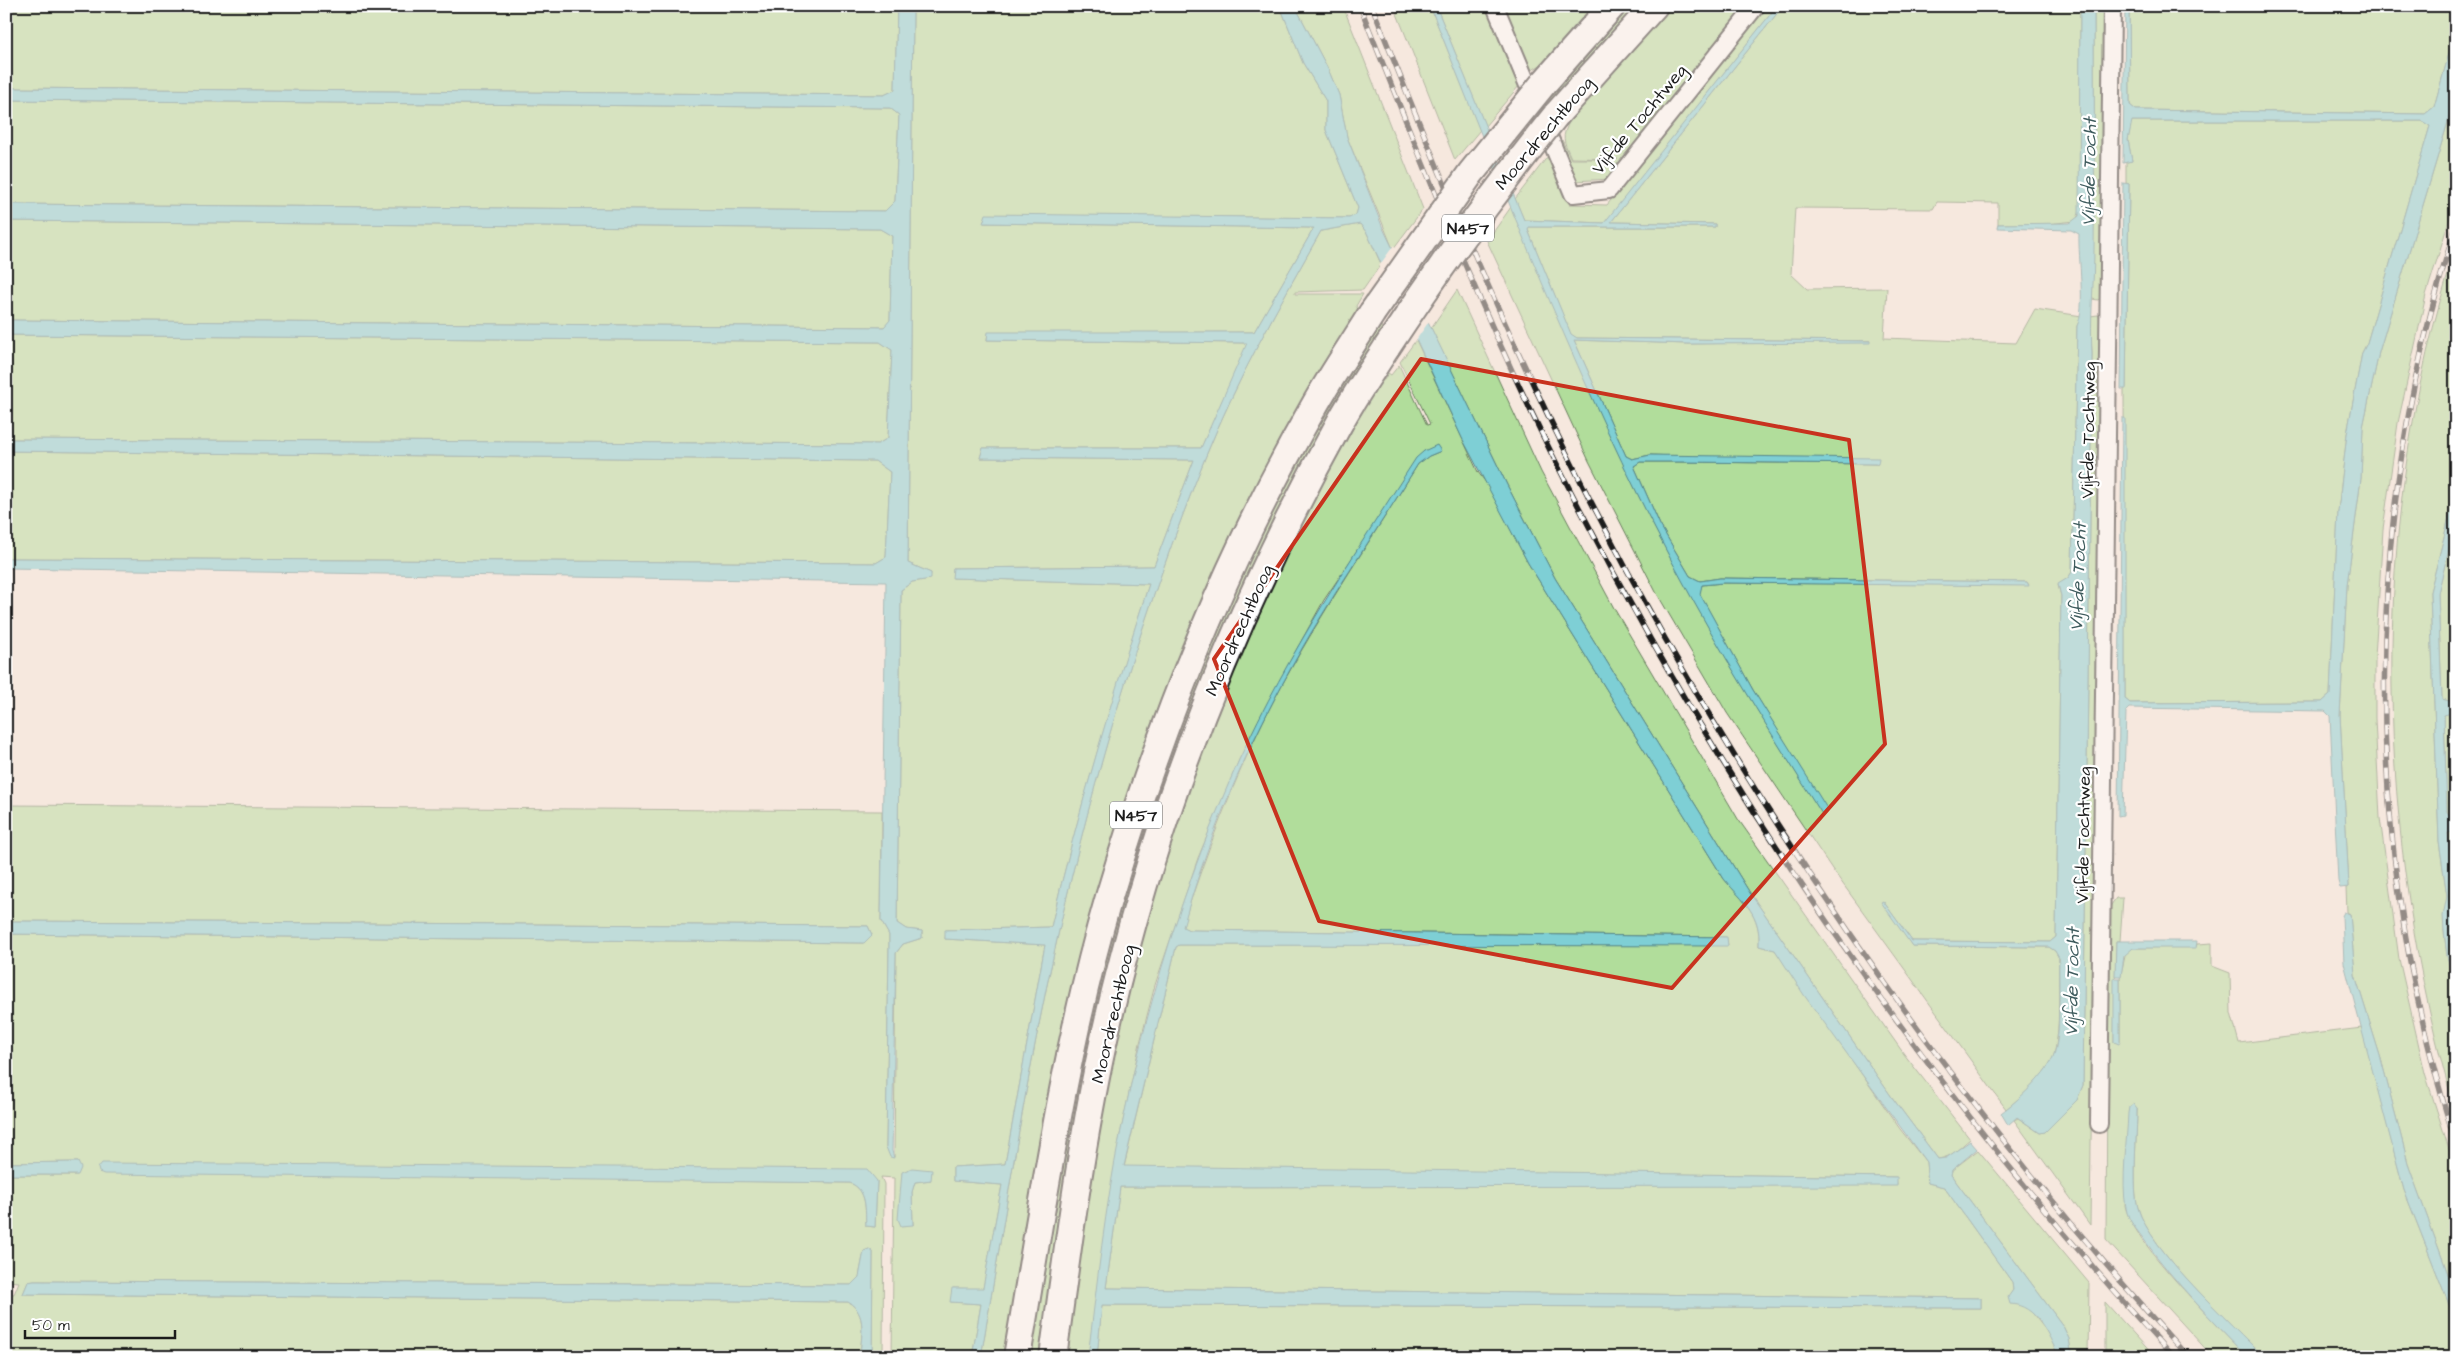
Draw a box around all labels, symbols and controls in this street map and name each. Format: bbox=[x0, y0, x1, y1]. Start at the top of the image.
street label: Vijfde Tochtweg bbox=[1586, 59, 1694, 180]
street label: Moordrechtboog bbox=[1489, 71, 1600, 196]
water label: Vijfde Tocht bbox=[2075, 115, 2104, 227]
road number: N457 bbox=[1442, 214, 1494, 242]
street label: Vijfde Tochtweg bbox=[2075, 362, 2103, 499]
water label: Vijfde Tocht bbox=[2063, 520, 2094, 632]
street label: Moordrechtboog bbox=[1199, 561, 1281, 700]
street label: Vijfde Tochtweg bbox=[2070, 767, 2098, 904]
road number: N457 bbox=[1110, 802, 1162, 828]
water label: Vijfde Tocht bbox=[2058, 925, 2087, 1037]
street label: Moordrechtboog bbox=[1085, 943, 1143, 1086]
scale bar bbox=[25, 1308, 175, 1340]
text: 50 m bbox=[32, 1315, 70, 1336]

